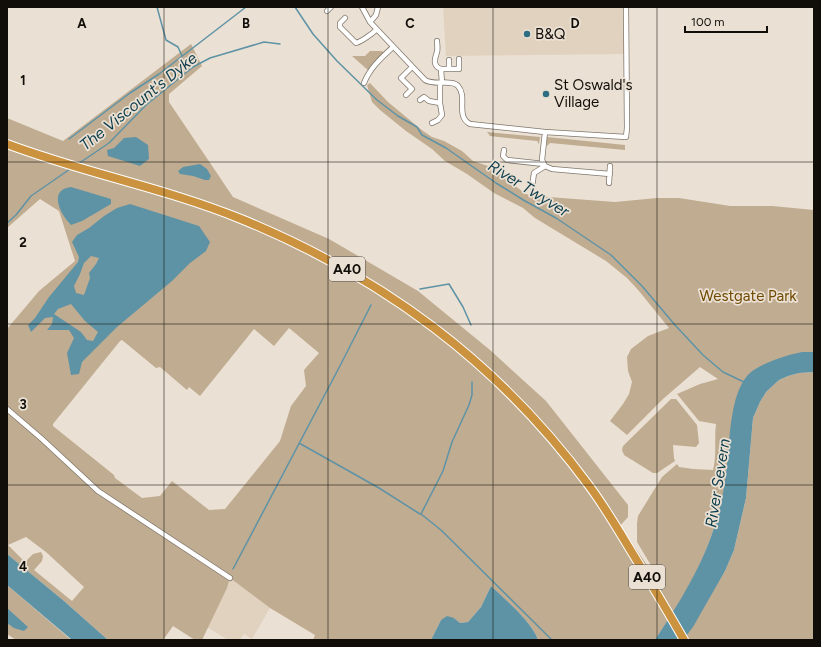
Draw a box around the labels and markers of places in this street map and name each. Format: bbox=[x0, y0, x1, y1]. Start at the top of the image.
place label: B&Q bbox=[535, 25, 566, 43]
marker: B&Q bbox=[522, 29, 532, 39]
place label: St Oswald's Village bbox=[554, 76, 633, 111]
marker: St Oswald's Village bbox=[541, 89, 551, 99]

